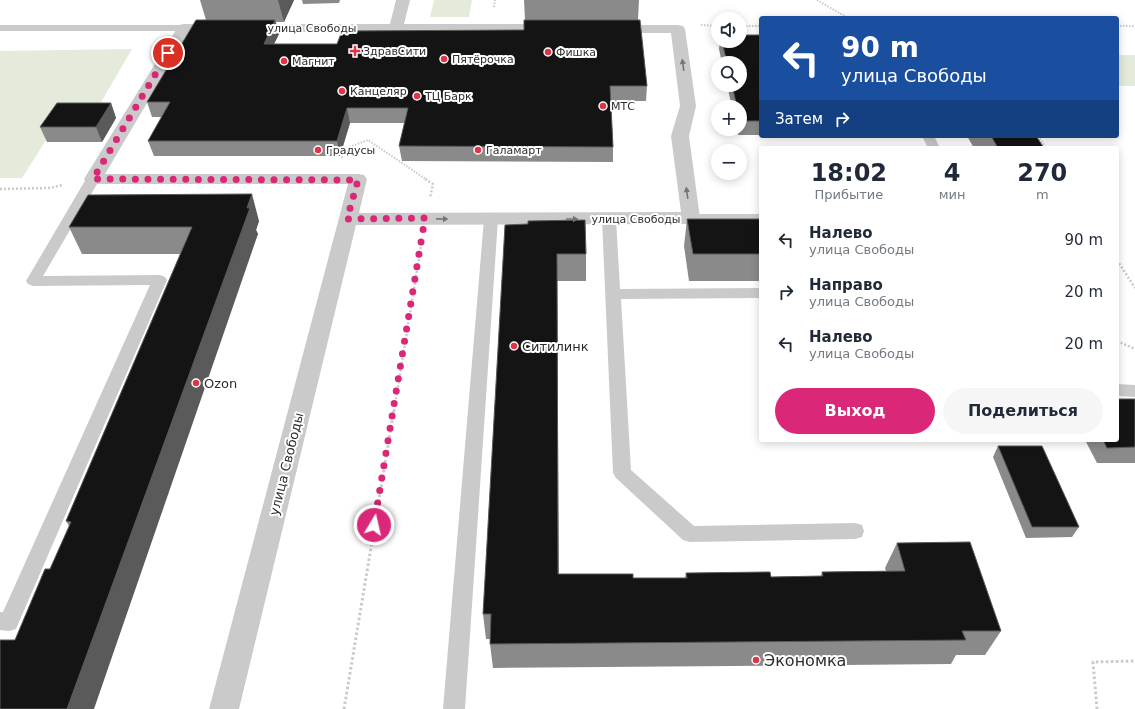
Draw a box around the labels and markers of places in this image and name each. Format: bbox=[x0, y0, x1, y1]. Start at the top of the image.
pin bbox=[151, 36, 185, 70]
place label: ЗдравСити bbox=[363, 45, 426, 58]
marker: ЗдравСити bbox=[350, 46, 360, 56]
place label: Фишка bbox=[556, 46, 596, 59]
marker: Фишка bbox=[543, 47, 553, 57]
place label: Пятёрочка bbox=[452, 53, 514, 66]
marker: Пятёрочка bbox=[439, 54, 449, 64]
place label: Магнит bbox=[292, 55, 335, 68]
marker: Магнит bbox=[279, 56, 289, 66]
place label: Канцеляр bbox=[350, 85, 407, 98]
marker: Канцеляр bbox=[337, 86, 347, 96]
place label: ТЦ Барк bbox=[424, 90, 472, 103]
marker: ТЦ Барк bbox=[412, 91, 422, 101]
place label: МТС bbox=[611, 100, 635, 113]
marker: МТС bbox=[598, 101, 608, 111]
place label: Градусы bbox=[326, 144, 375, 157]
place label: Галамарт bbox=[486, 144, 542, 157]
marker: Градусы bbox=[313, 145, 323, 155]
marker: Галамарт bbox=[473, 145, 483, 155]
place label: Ситилинк bbox=[522, 339, 589, 354]
marker: Ситилинк bbox=[509, 341, 519, 351]
place label: Ozon bbox=[204, 376, 237, 391]
marker: Ozon bbox=[191, 378, 201, 388]
place label: Экономка bbox=[764, 651, 846, 670]
marker: Экономка bbox=[751, 655, 761, 665]

